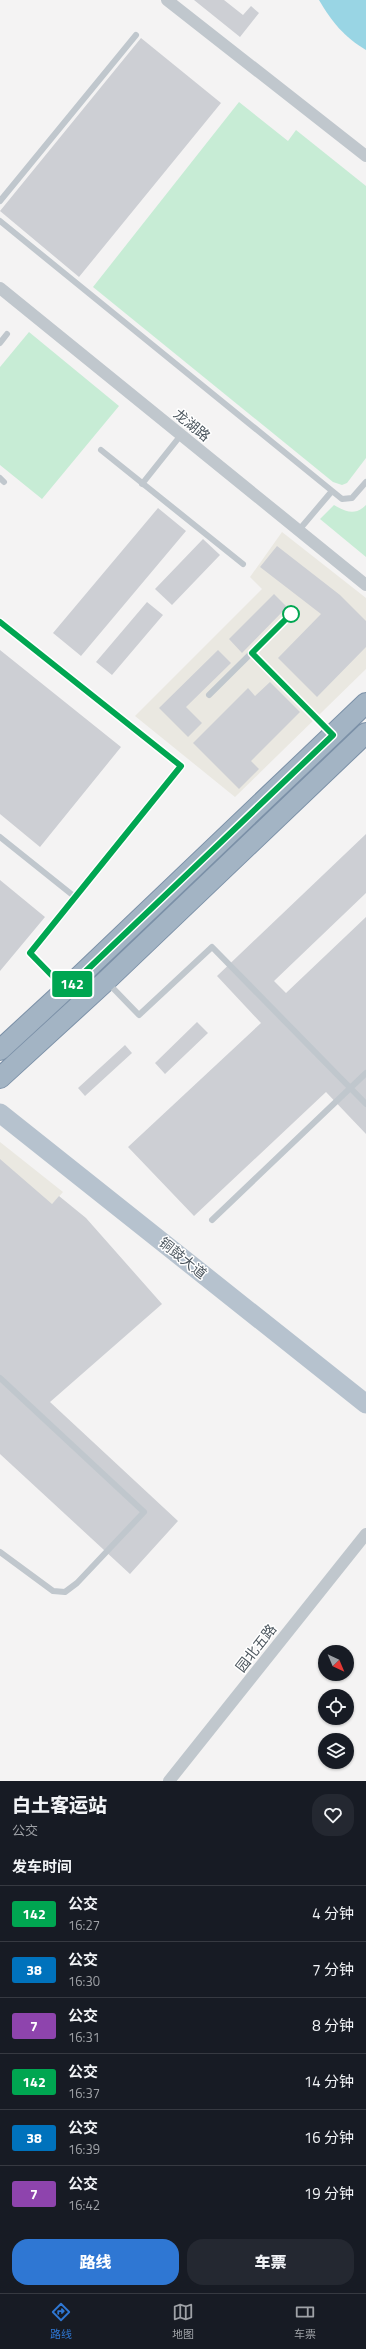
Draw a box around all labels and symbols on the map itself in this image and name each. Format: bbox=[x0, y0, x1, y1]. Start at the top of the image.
street label: 龙湖路 bbox=[169, 403, 215, 446]
unlabelled marker bbox=[282, 605, 300, 623]
line badge: 142 bbox=[49, 971, 95, 997]
street label: 铜鼓大道 bbox=[155, 1232, 212, 1283]
street label: 园北五路 bbox=[230, 1619, 281, 1676]
north arrow bbox=[318, 1645, 354, 1681]

